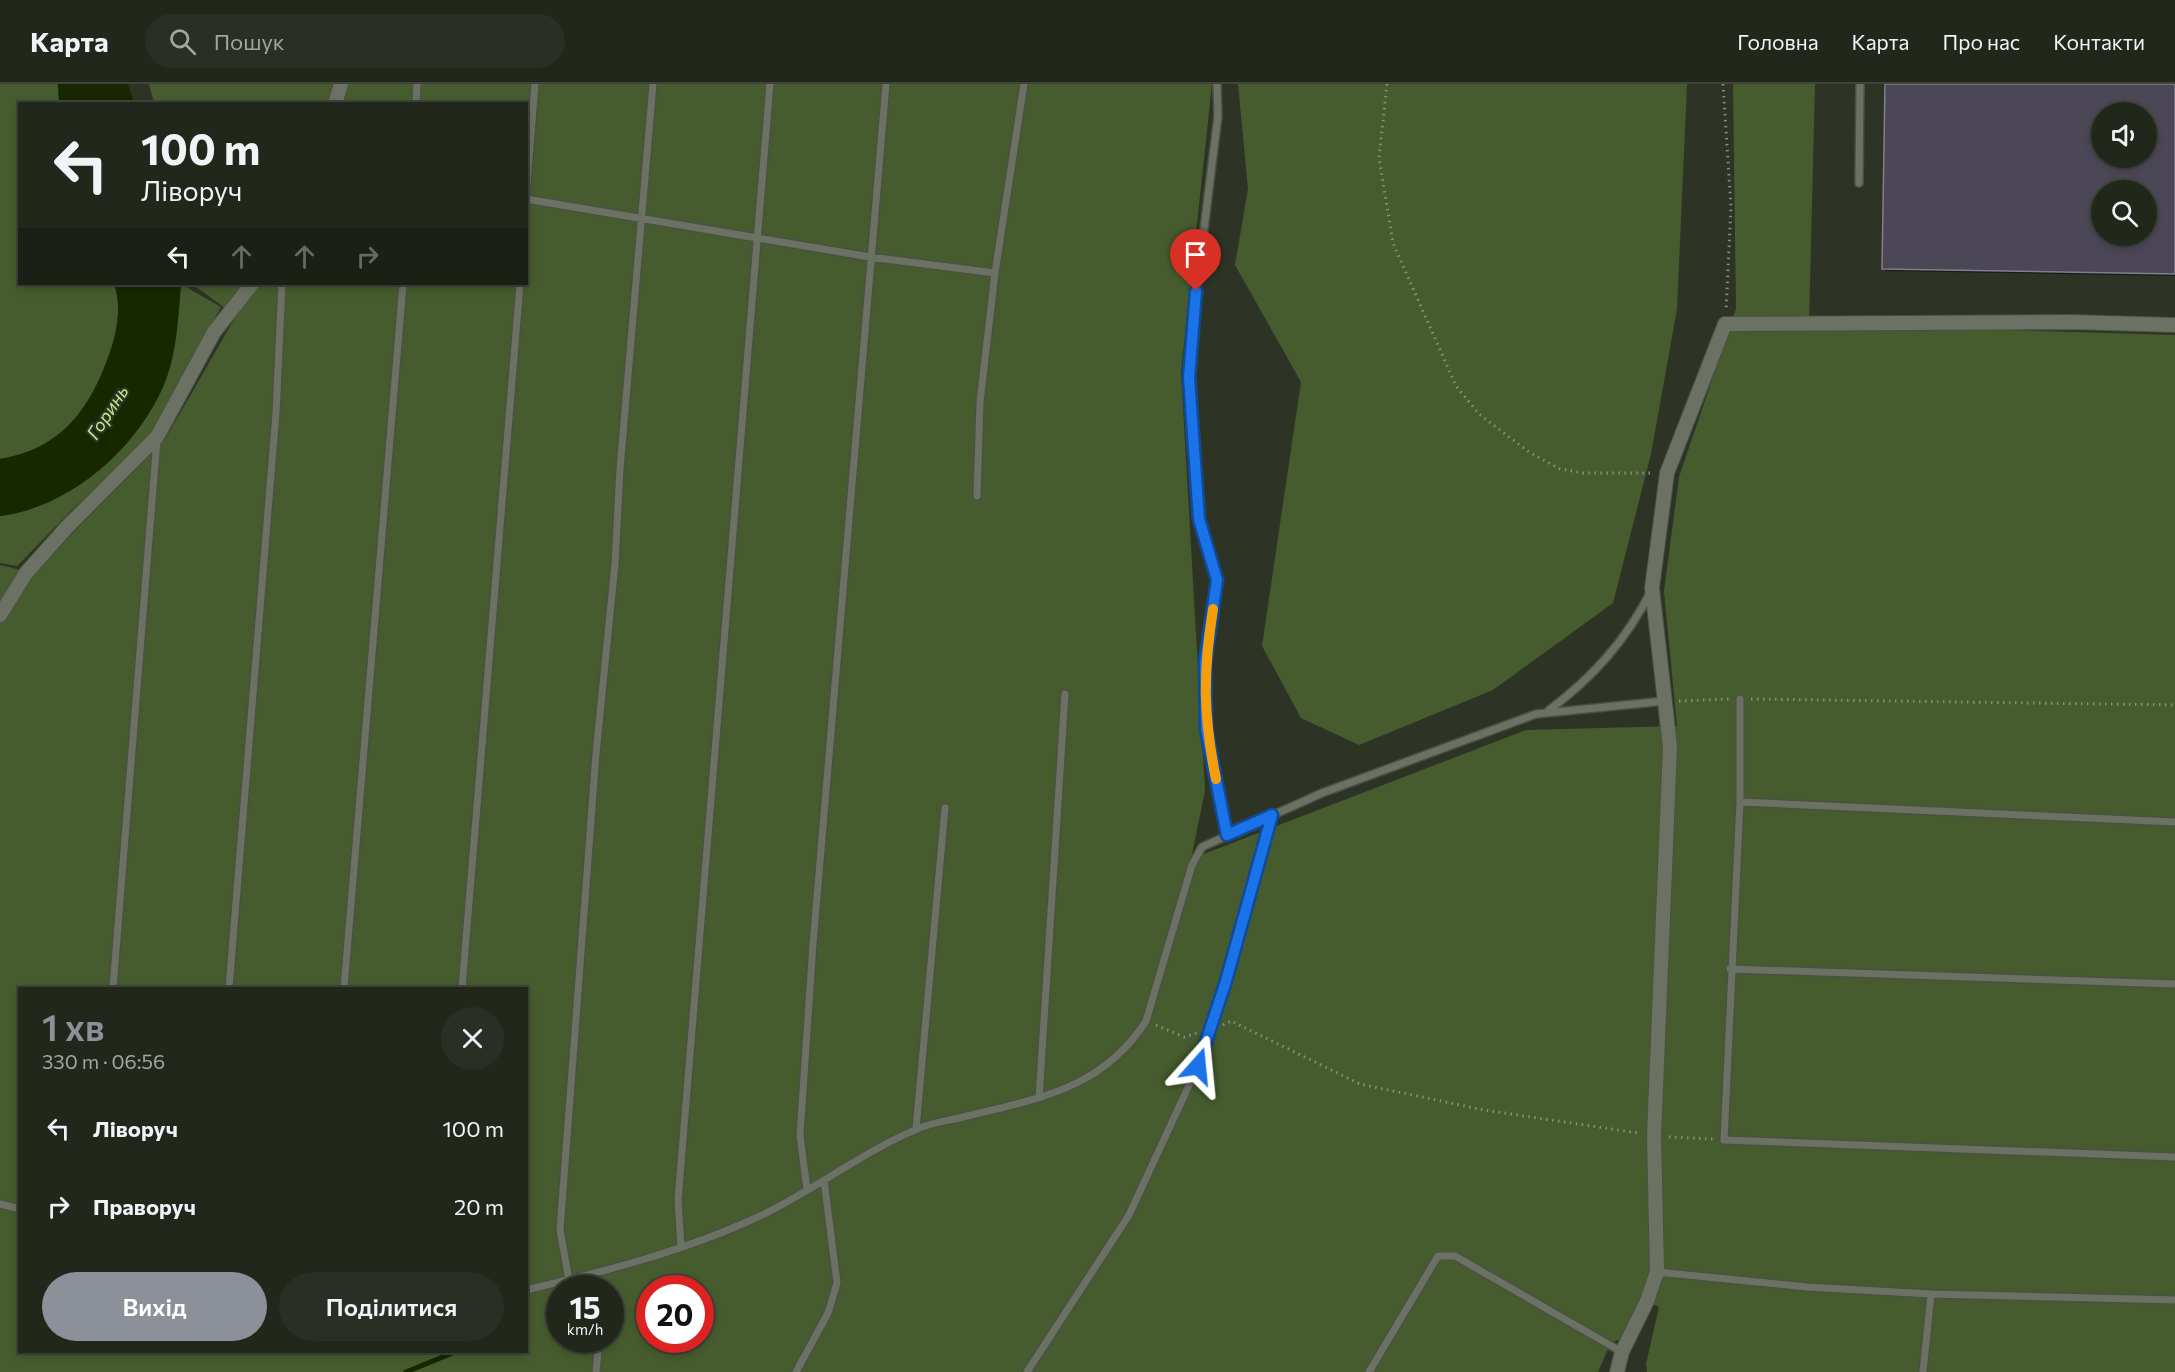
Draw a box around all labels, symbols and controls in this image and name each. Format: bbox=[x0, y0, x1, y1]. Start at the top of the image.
search box bbox=[145, 14, 565, 68]
text: Карта bbox=[30, 24, 109, 58]
icon: search bbox=[166, 25, 199, 58]
text: Пошук bbox=[214, 28, 285, 55]
text: Головна bbox=[1737, 29, 1819, 54]
text: Карта bbox=[1852, 29, 1909, 54]
text: Про нас bbox=[1942, 29, 2020, 54]
text: Контакти bbox=[2053, 29, 2145, 54]
map controls bbox=[2091, 102, 2157, 246]
button: sound bbox=[2091, 102, 2157, 168]
text: 100 m bbox=[141, 122, 261, 174]
icon: left bbox=[42, 126, 120, 204]
text: Ліворуч bbox=[141, 174, 242, 207]
button: search bbox=[2091, 180, 2157, 246]
pin bbox=[1170, 229, 1221, 291]
icon: arrive bbox=[1179, 238, 1212, 271]
icon: left bbox=[162, 240, 195, 273]
icon: ahead bbox=[225, 240, 258, 273]
icon: ahead bbox=[288, 240, 321, 273]
icon: right bbox=[351, 240, 384, 273]
water label: Горинь bbox=[81, 381, 133, 443]
text: 1 хв bbox=[42, 1004, 104, 1048]
button: close bbox=[441, 1007, 504, 1070]
position arrow bbox=[1166, 1034, 1230, 1098]
text: 330 m · 06:56 bbox=[42, 1049, 165, 1073]
icon: left bbox=[42, 1112, 75, 1145]
text: Ліворуч bbox=[93, 1115, 178, 1142]
text: 100 m bbox=[442, 1115, 504, 1142]
icon: right bbox=[42, 1190, 75, 1223]
text: Праворуч bbox=[93, 1193, 196, 1220]
text: 20 m bbox=[454, 1193, 504, 1220]
button: Вихід bbox=[42, 1272, 267, 1341]
button: Поділитися bbox=[279, 1272, 504, 1341]
speed limit sign: 20 bbox=[636, 1275, 714, 1353]
text: 15 bbox=[569, 1288, 601, 1325]
text: km/h bbox=[567, 1320, 603, 1338]

